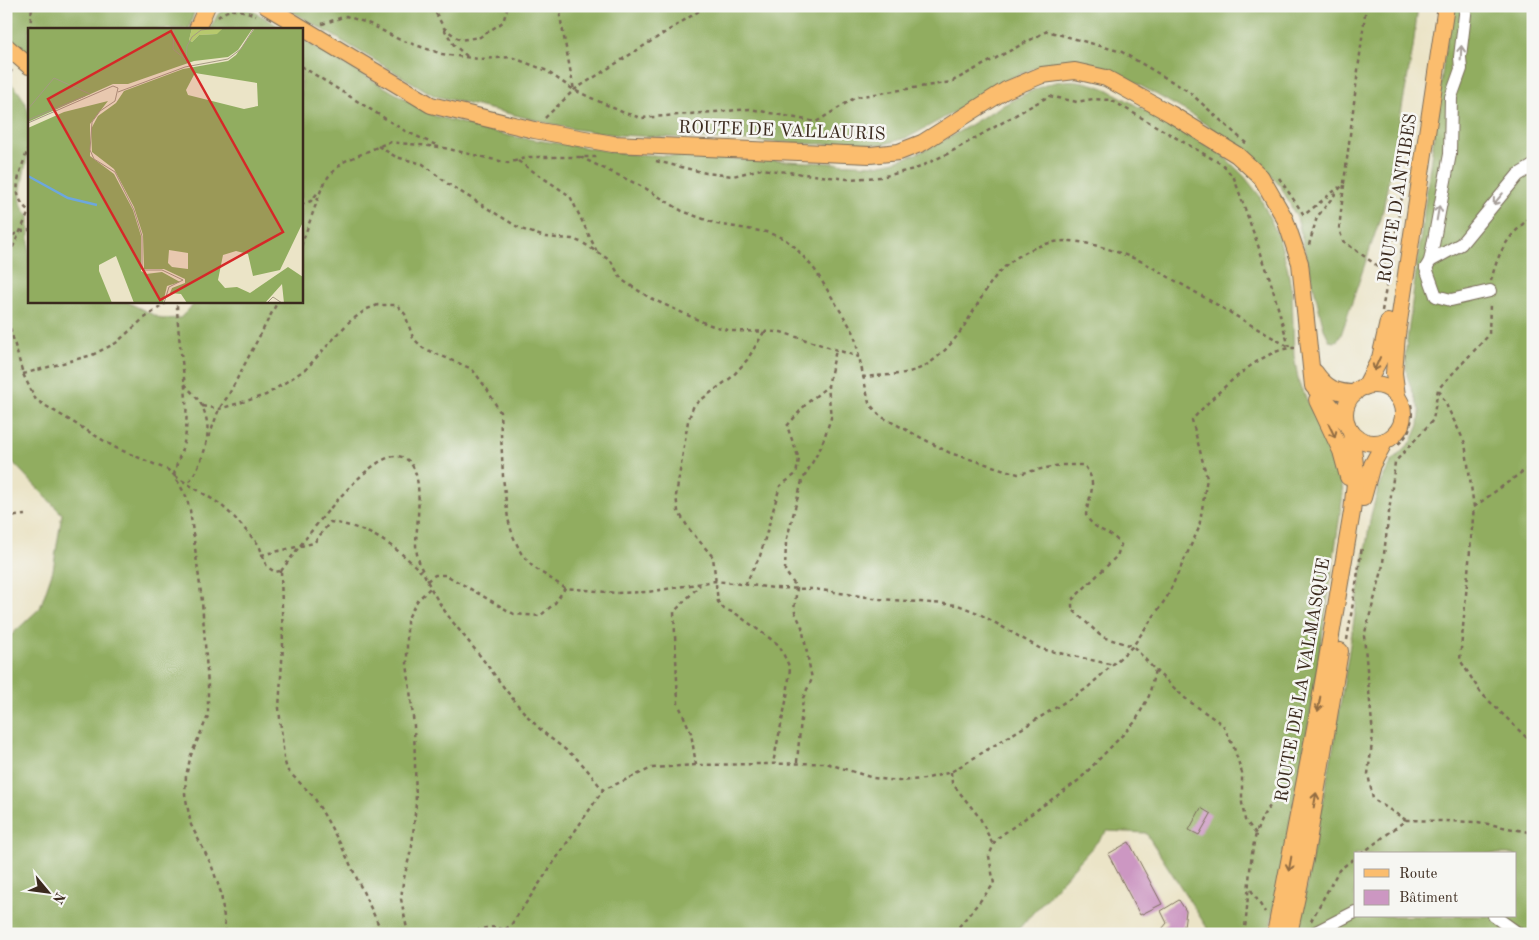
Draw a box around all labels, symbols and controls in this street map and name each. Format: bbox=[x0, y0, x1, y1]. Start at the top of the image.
inset map bbox=[28, 28, 302, 302]
one-way arrow bbox=[1457, 45, 1466, 61]
street label: ROUTE D'ANTIBES bbox=[1376, 112, 1420, 284]
street label: ROUTE DE VALLAURIS bbox=[678, 118, 886, 144]
one-way arrow bbox=[1492, 192, 1503, 205]
one-way arrow bbox=[1433, 205, 1443, 221]
one-way arrow bbox=[1372, 357, 1382, 372]
one-way arrow bbox=[1328, 423, 1337, 438]
street label: ROUTE DE LA VALMASQUE bbox=[1273, 557, 1333, 804]
one-way arrow bbox=[1314, 696, 1324, 712]
one-way arrow bbox=[1310, 792, 1320, 808]
legend bbox=[1354, 852, 1516, 918]
one-way arrow bbox=[1284, 856, 1294, 872]
text: Route bbox=[1399, 867, 1437, 882]
north arrow bbox=[22, 868, 72, 918]
text: N bbox=[50, 890, 67, 906]
text: Bâtiment bbox=[1399, 891, 1458, 906]

